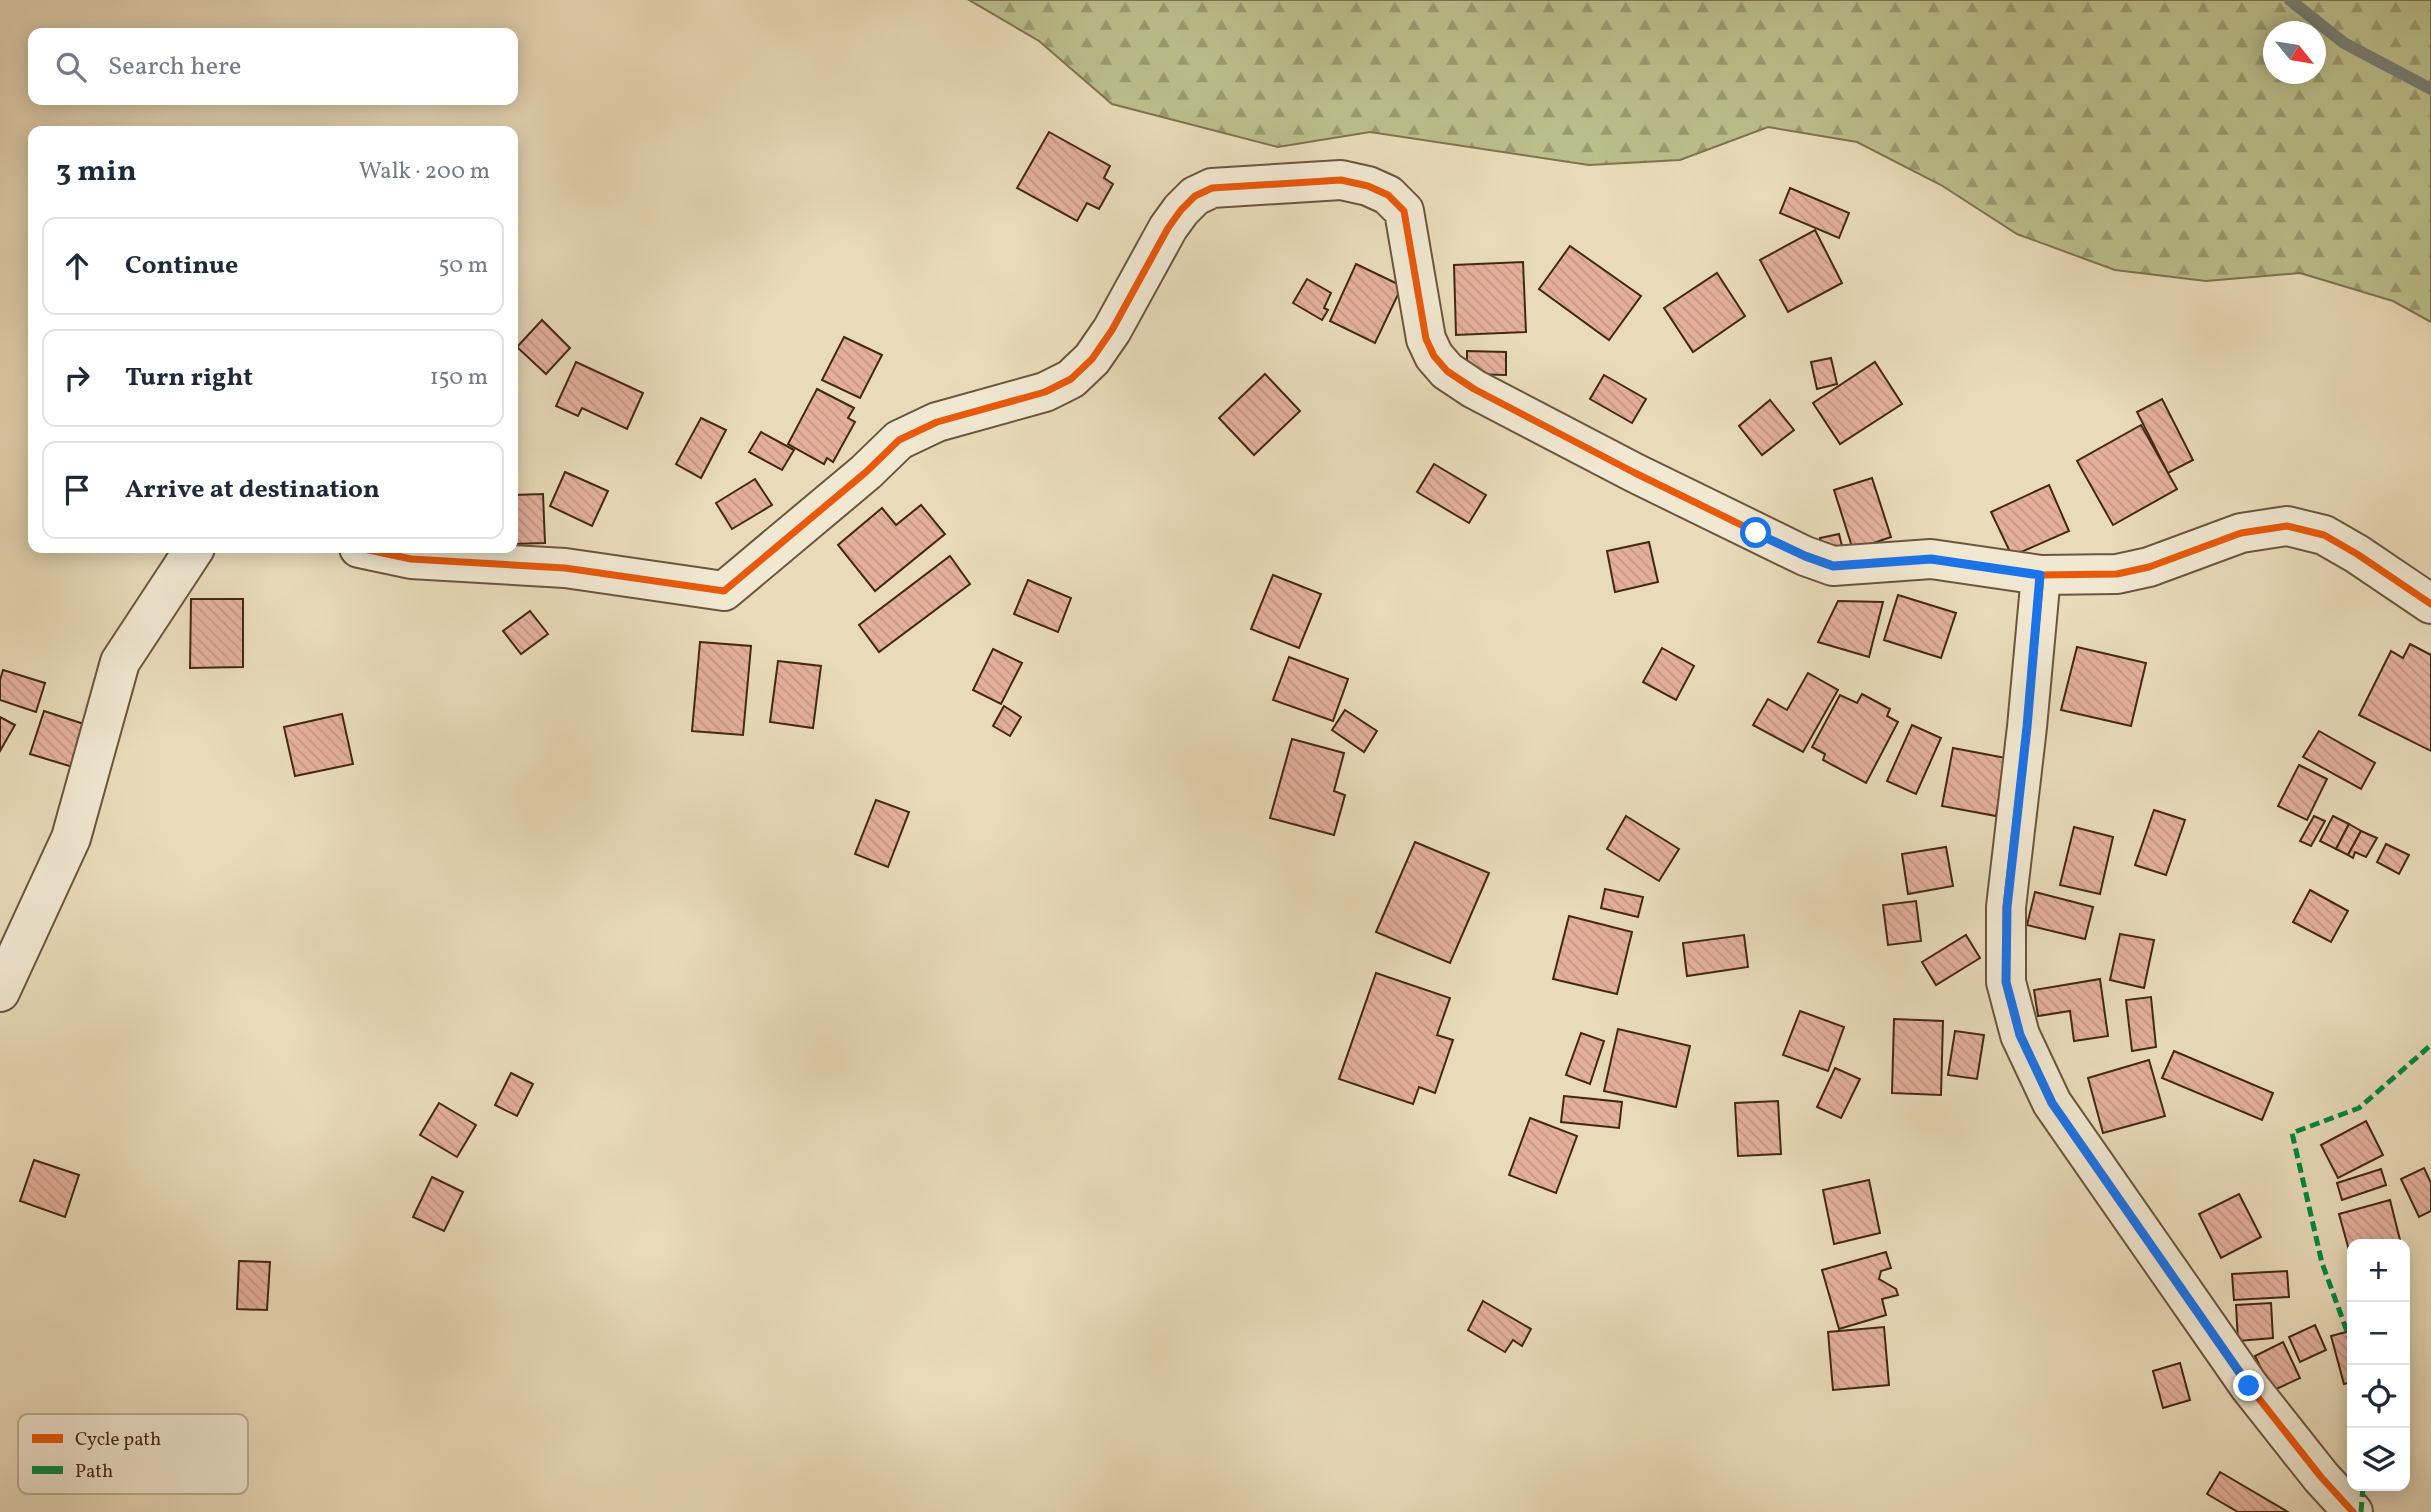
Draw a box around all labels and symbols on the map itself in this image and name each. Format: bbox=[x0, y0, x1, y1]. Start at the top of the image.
north arrow bbox=[2263, 21, 2326, 84]
route start bbox=[1740, 517, 1771, 548]
route end bbox=[2233, 1370, 2264, 1401]
legend bbox=[18, 1414, 248, 1494]
text: Cycle path bbox=[75, 1427, 161, 1453]
text: Path bbox=[75, 1459, 113, 1485]

